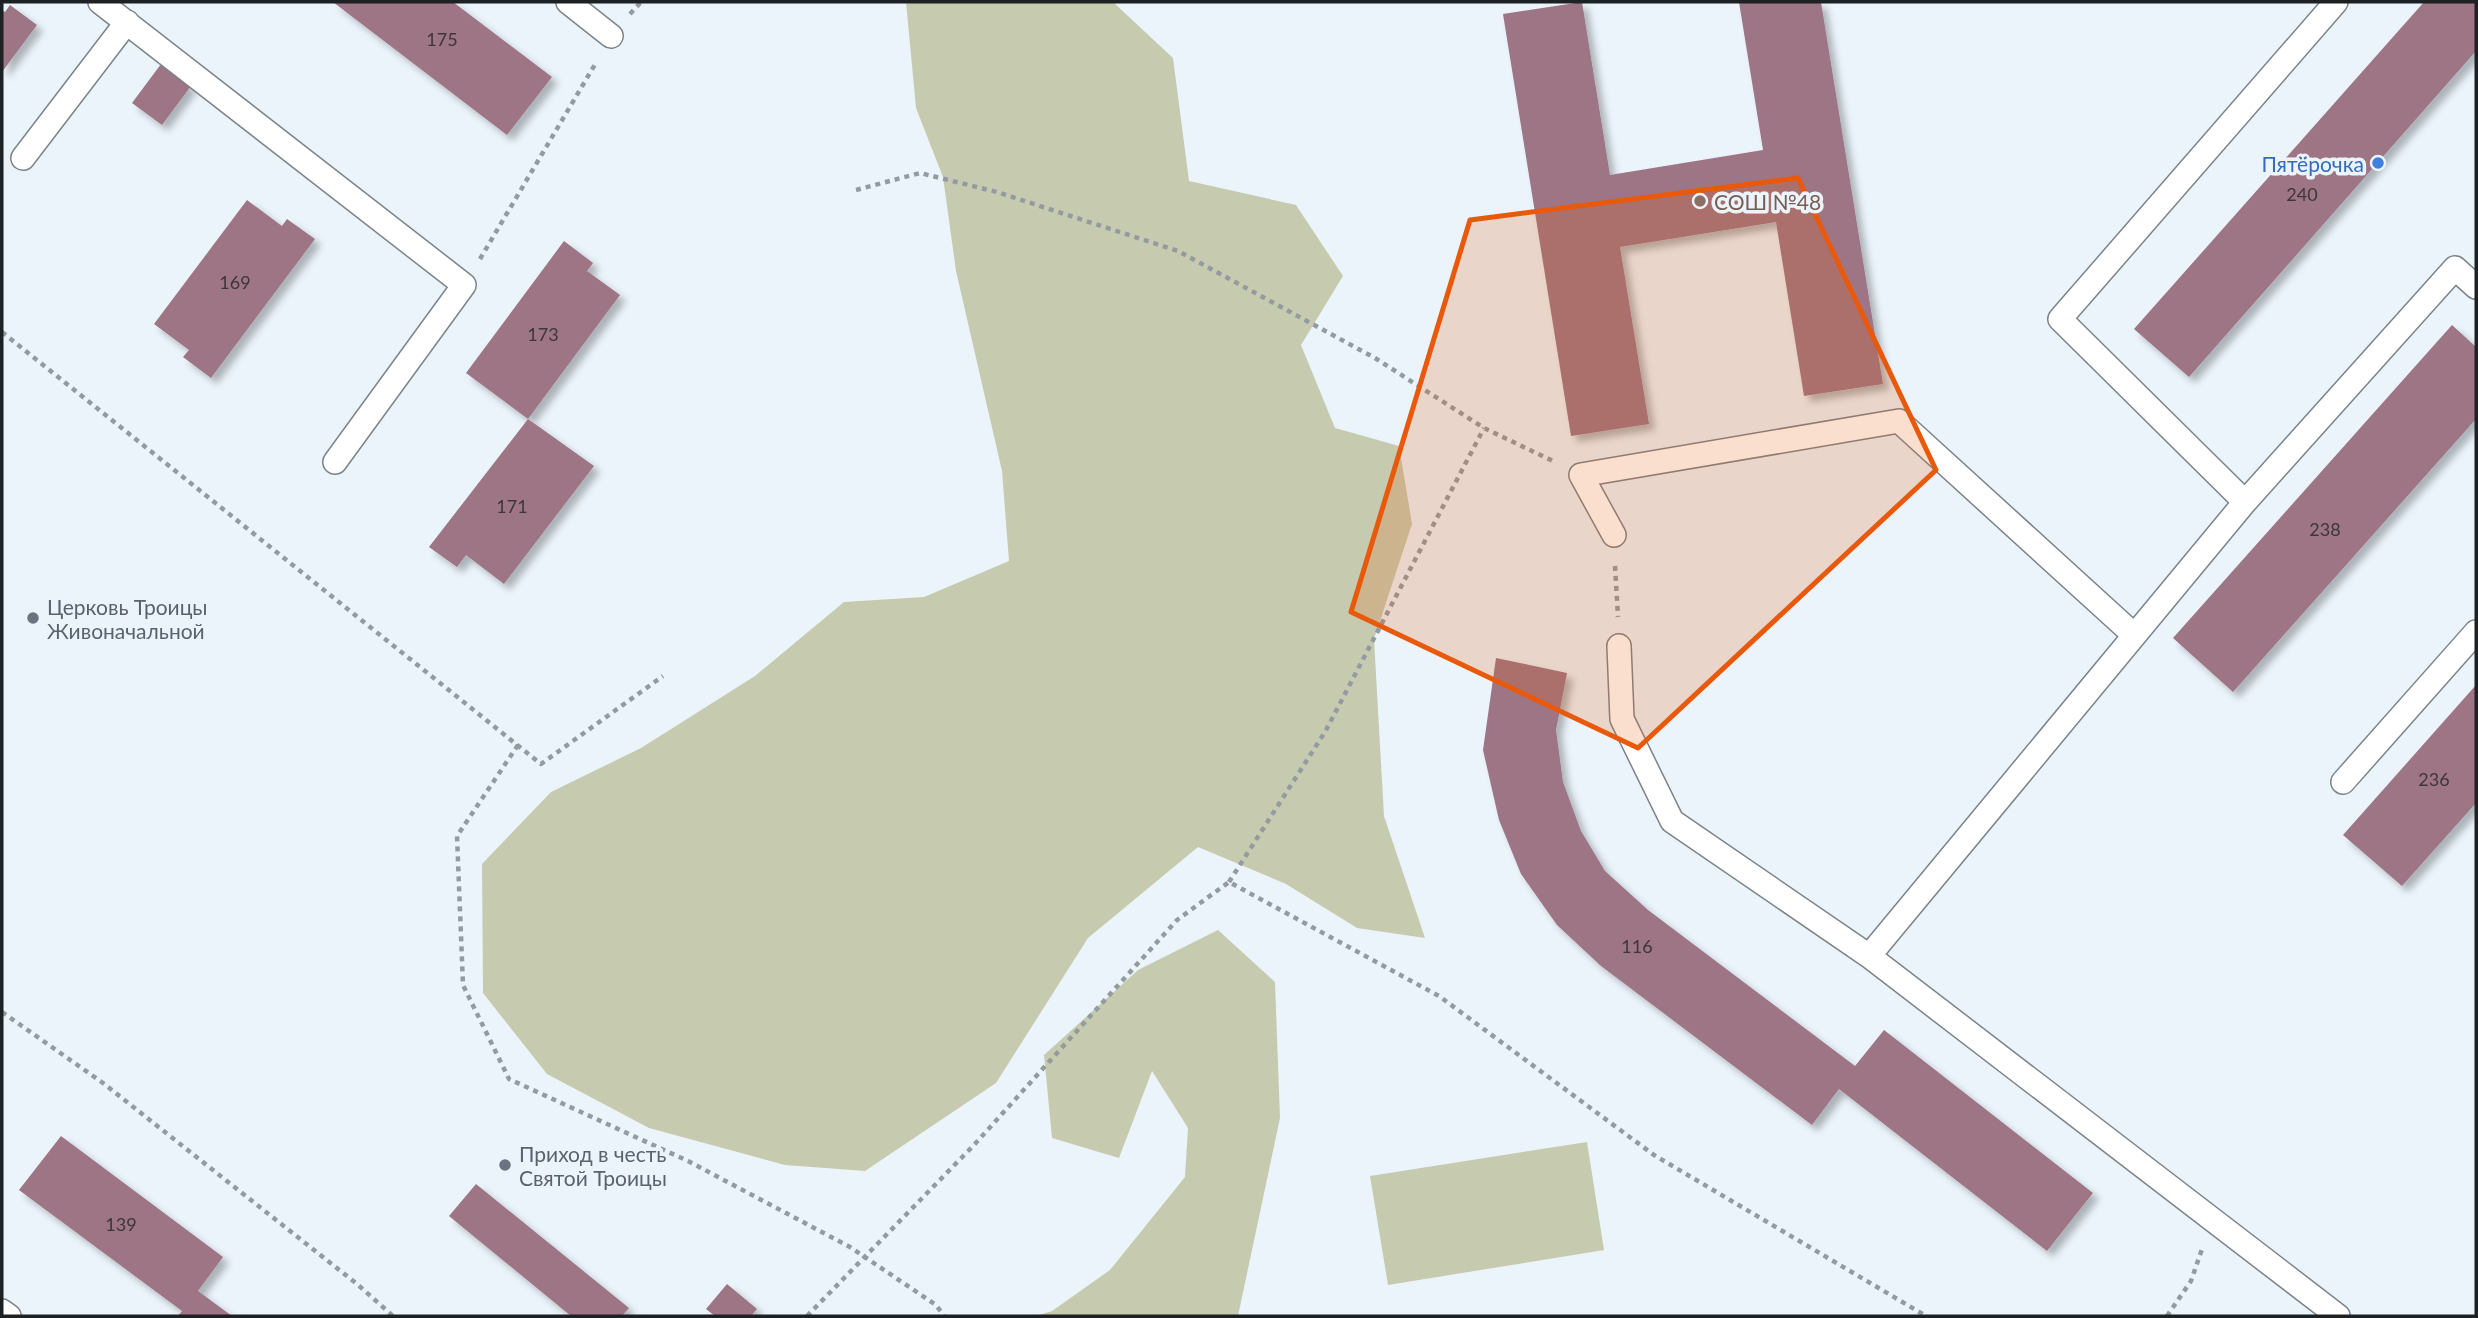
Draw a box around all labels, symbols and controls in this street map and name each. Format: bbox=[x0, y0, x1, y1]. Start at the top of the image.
house number: 175 bbox=[426, 28, 458, 50]
place label: Пятёрочка bbox=[2261, 151, 2364, 176]
marker: Пятёрочка bbox=[2370, 155, 2386, 171]
house number: 240 bbox=[2286, 183, 2318, 205]
place label: СОШ №48 bbox=[1714, 189, 1821, 214]
marker: СОШ №48 bbox=[1692, 193, 1708, 209]
house number: 169 bbox=[219, 271, 251, 293]
house number: 173 bbox=[527, 323, 559, 345]
house number: 171 bbox=[496, 495, 528, 517]
house number: 238 bbox=[2309, 518, 2341, 540]
place label: Церковь Троицы Живоначальной bbox=[47, 594, 208, 643]
marker: Церковь Троицы Живоначальной bbox=[25, 610, 41, 626]
house number: 236 bbox=[2418, 768, 2450, 790]
house number: 116 bbox=[1621, 935, 1653, 957]
place label: Приход в честь Святой Троицы bbox=[519, 1141, 667, 1190]
marker: Приход в честь Святой Троицы bbox=[497, 1157, 513, 1173]
house number: 139 bbox=[105, 1213, 137, 1235]

